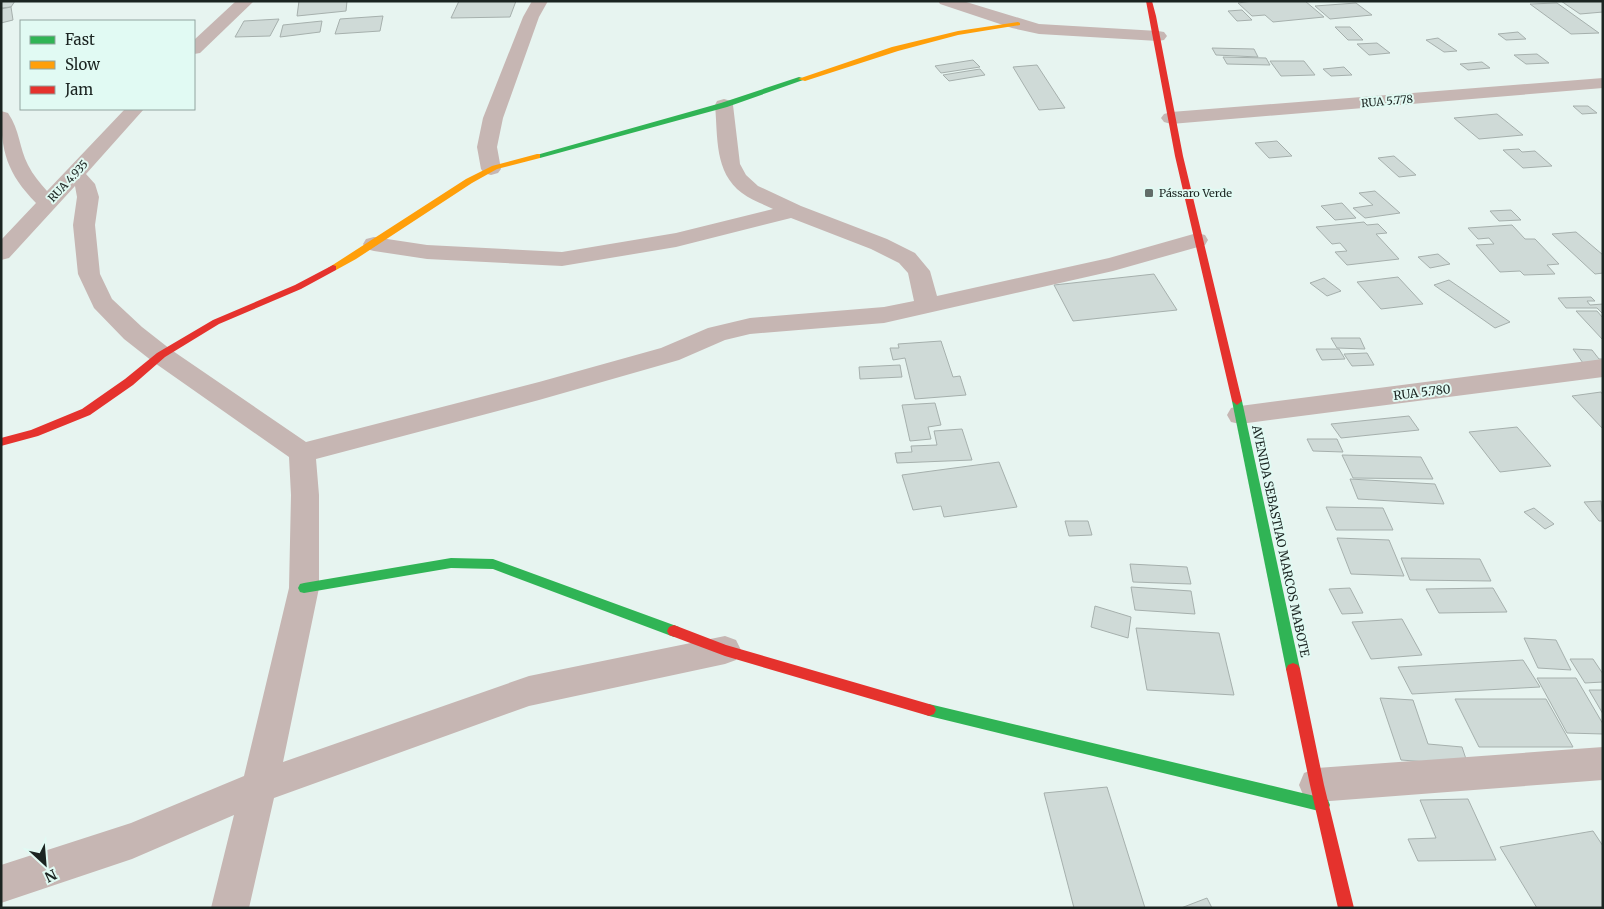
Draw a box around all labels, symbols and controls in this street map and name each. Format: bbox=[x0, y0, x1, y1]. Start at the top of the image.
legend bbox=[20, 20, 195, 110]
text: Fast bbox=[65, 30, 95, 49]
text: Slow bbox=[65, 55, 100, 74]
text: Jam bbox=[64, 80, 93, 99]
street label: RUA 5.778 bbox=[1361, 92, 1414, 110]
street label: RUA 4.935 bbox=[45, 157, 91, 205]
place label: Pássaro Verde bbox=[1159, 186, 1232, 200]
marker: Pássaro Verde bbox=[1143, 187, 1155, 199]
street label: RUA 5.780 bbox=[1393, 381, 1452, 403]
street label: AVENIDA SEBASTIAO MARCOS MABOTE bbox=[1249, 423, 1313, 659]
north arrow bbox=[20, 839, 70, 889]
text: N bbox=[42, 865, 60, 886]

